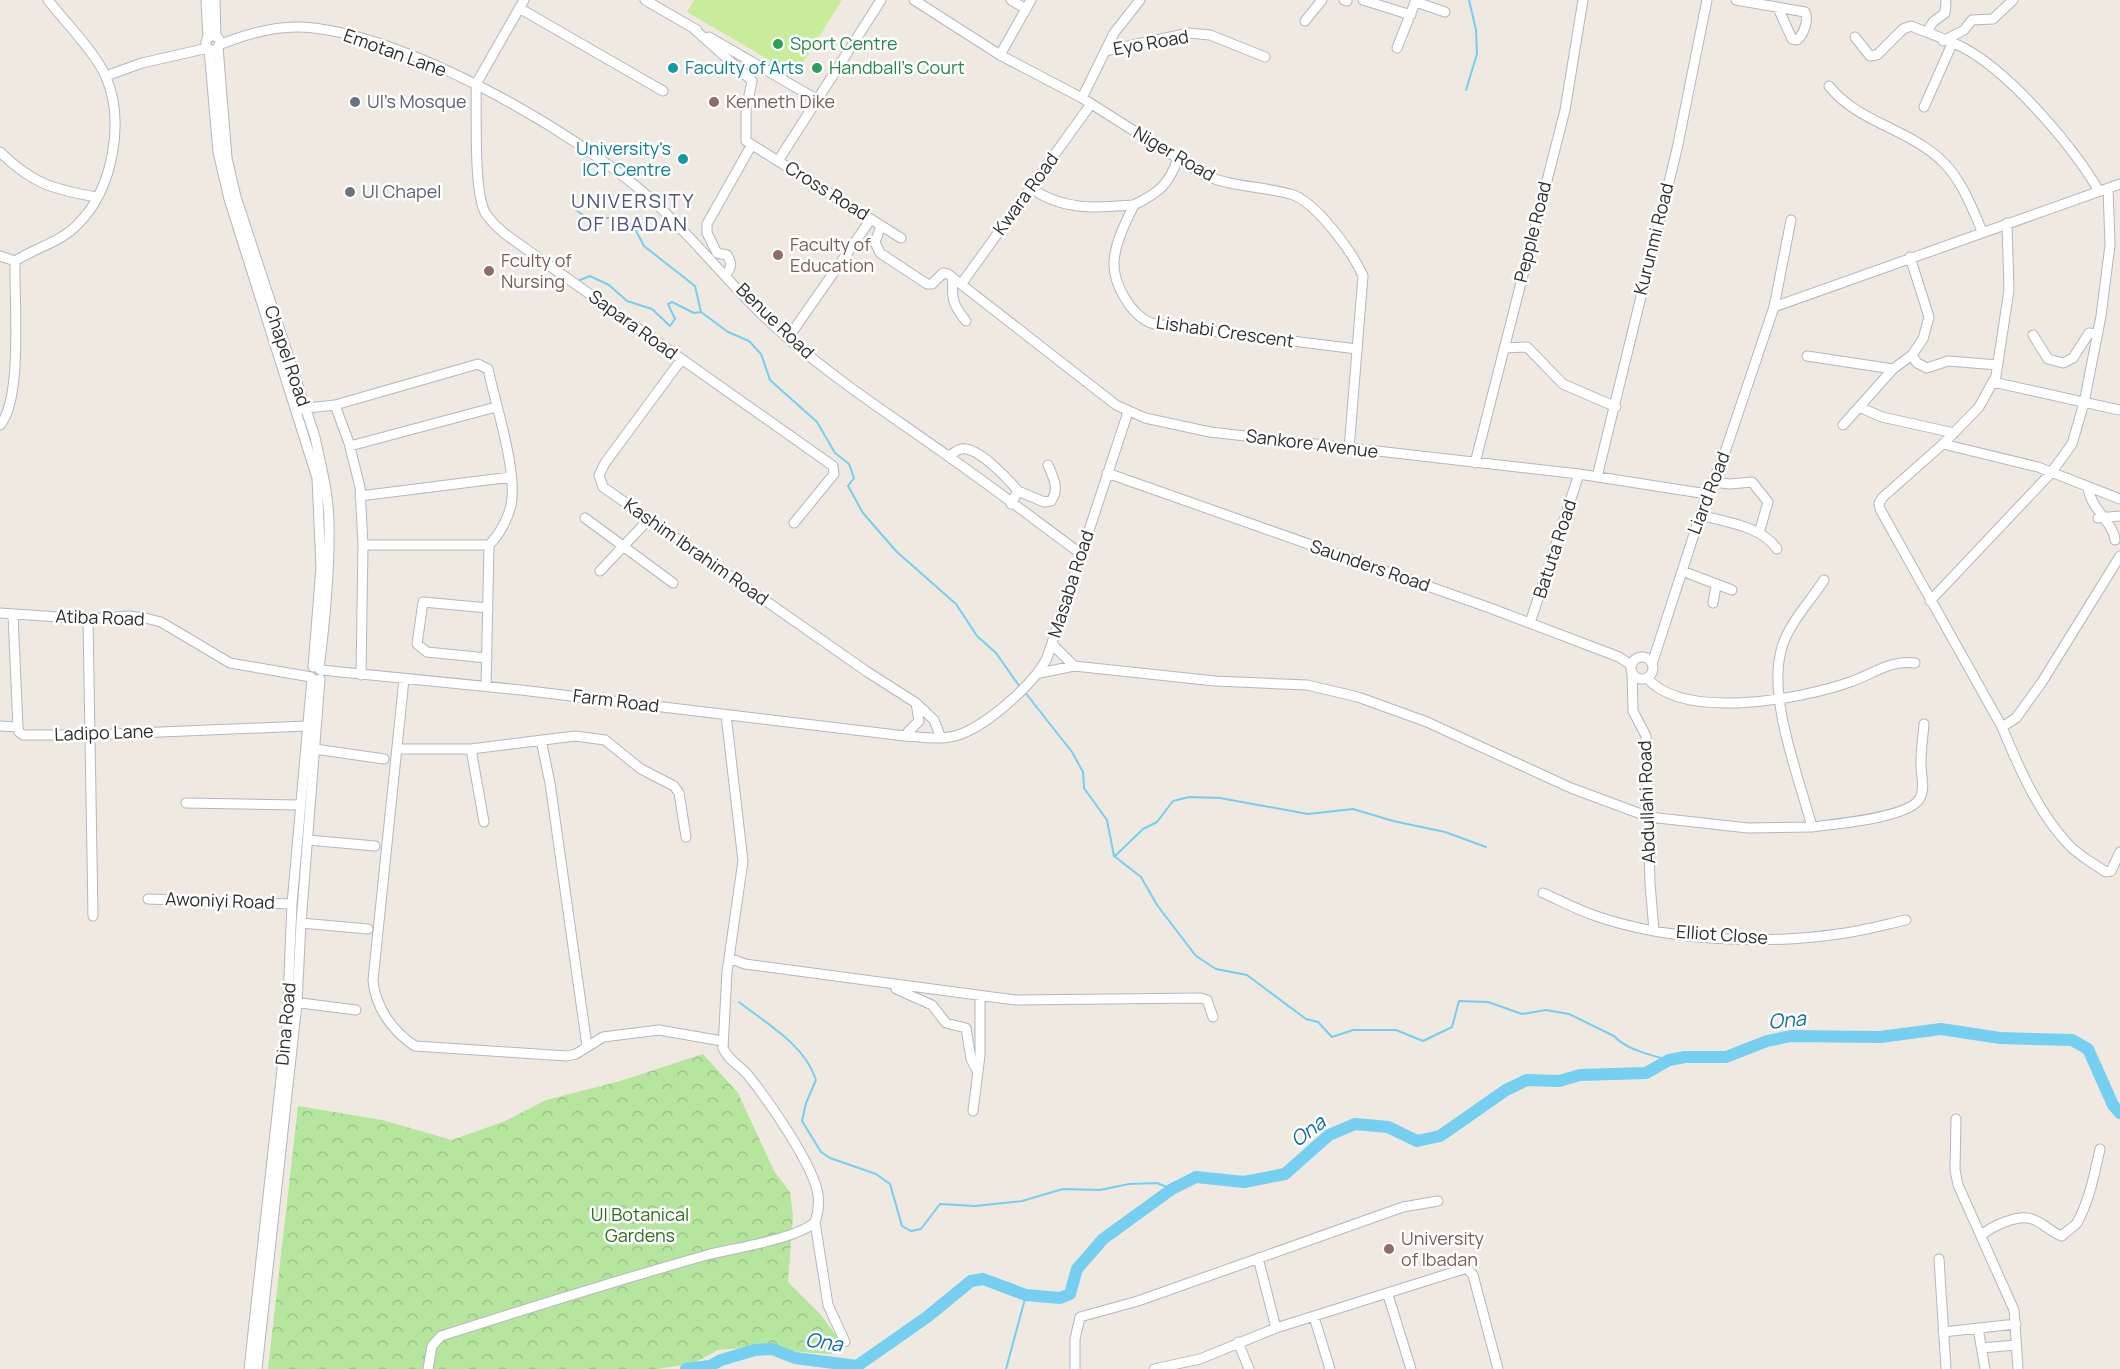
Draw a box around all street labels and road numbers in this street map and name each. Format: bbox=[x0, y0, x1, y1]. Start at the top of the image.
street label: Emotan Lane bbox=[341, 22, 450, 82]
street label: Eyo Road bbox=[1111, 24, 1190, 60]
street label: Niger Road bbox=[1129, 120, 1220, 186]
street label: Kwara Road bbox=[987, 147, 1063, 239]
street label: Cross Road bbox=[781, 155, 874, 225]
street label: Pepple Road bbox=[1508, 179, 1556, 285]
street label: Kurunmi Road bbox=[1628, 180, 1679, 297]
street label: Benue Road bbox=[732, 277, 820, 363]
street label: Sapara Road bbox=[584, 284, 683, 365]
street label: Chapel Road bbox=[259, 302, 316, 409]
street label: Lishabi Crescent bbox=[1155, 309, 1296, 353]
street label: Sankore Avenue bbox=[1245, 423, 1380, 463]
street label: Liard Road bbox=[1681, 448, 1735, 537]
street label: Kashim Ibrahim Road bbox=[620, 492, 774, 610]
street label: Batuta Road bbox=[1527, 496, 1581, 601]
street label: Masaba Road bbox=[1041, 527, 1099, 640]
street label: Saunders Road bbox=[1307, 533, 1434, 597]
street label: Atiba Road bbox=[55, 603, 145, 631]
street label: Farm Road bbox=[572, 683, 661, 717]
street label: Ladipo Lane bbox=[54, 718, 154, 746]
street label: Abdullahi Road bbox=[1632, 740, 1660, 864]
street label: Awoniyi Road bbox=[165, 886, 275, 914]
street label: Elliot Close bbox=[1675, 919, 1769, 949]
street label: Dina Road bbox=[269, 981, 301, 1066]

